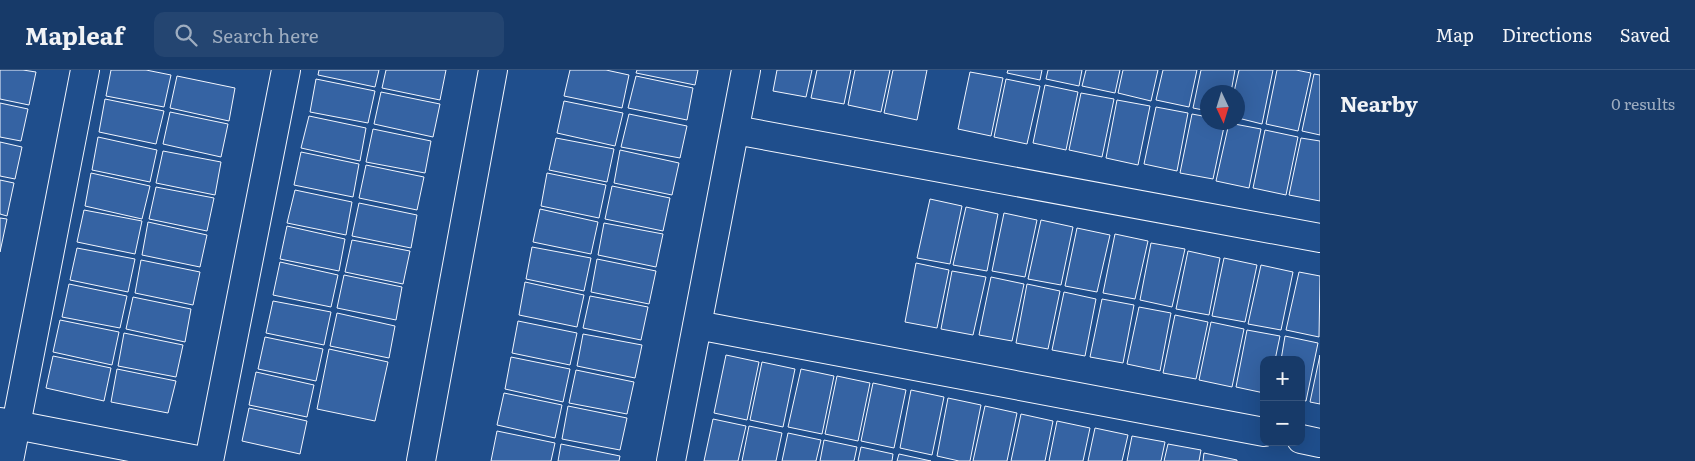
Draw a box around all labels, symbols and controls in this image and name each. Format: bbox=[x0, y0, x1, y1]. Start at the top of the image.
search box bbox=[154, 12, 504, 57]
text: Mapleaf bbox=[25, 17, 124, 52]
icon: search bbox=[172, 21, 200, 49]
text: Search here bbox=[212, 21, 319, 49]
text: Map bbox=[1436, 21, 1474, 48]
text: Directions bbox=[1502, 21, 1592, 48]
text: Saved bbox=[1620, 21, 1670, 48]
north arrow bbox=[1200, 85, 1245, 130]
text: Nearby bbox=[1340, 87, 1418, 118]
text: 0 results bbox=[1611, 91, 1675, 115]
map controls bbox=[1260, 356, 1305, 446]
button: + bbox=[1260, 356, 1305, 401]
button: − bbox=[1260, 401, 1305, 446]

